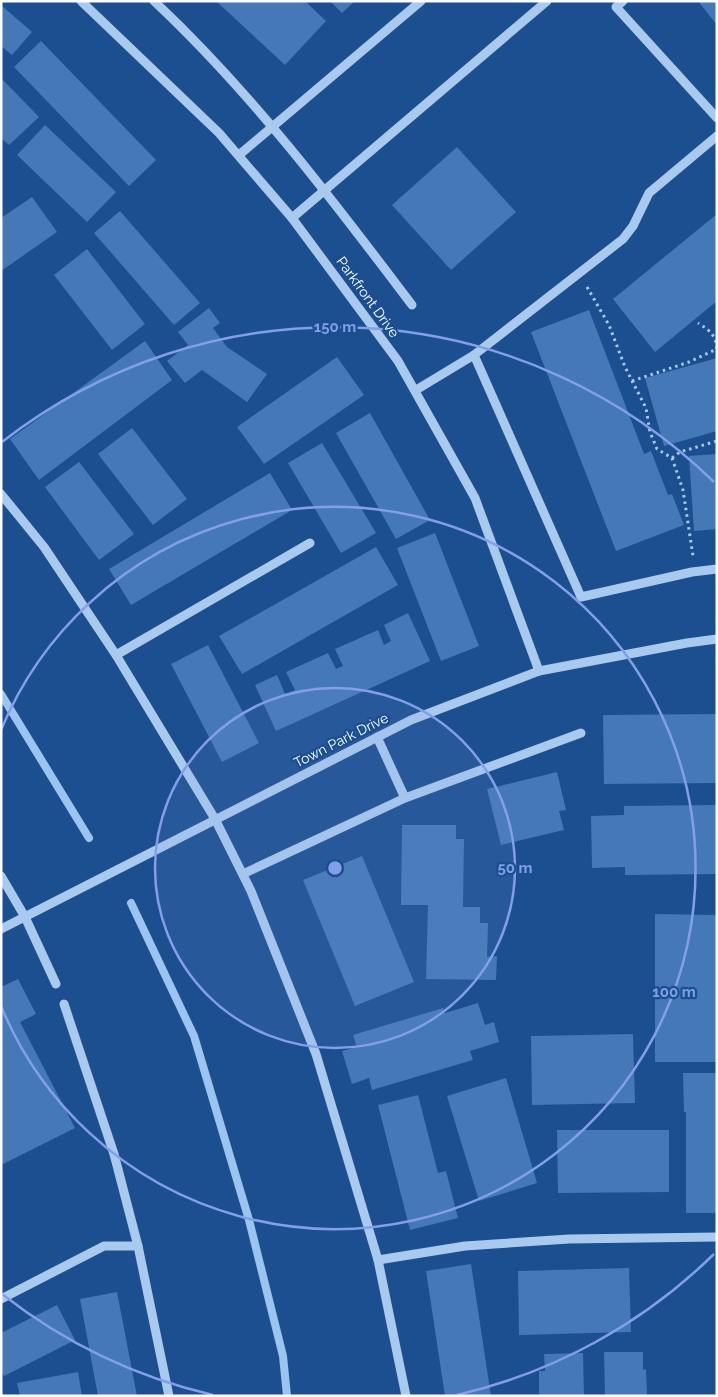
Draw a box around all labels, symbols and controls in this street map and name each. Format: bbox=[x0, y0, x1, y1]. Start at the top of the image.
street label: Parkfront Drive bbox=[333, 253, 403, 341]
text: 150 m bbox=[314, 318, 356, 336]
street label: Town Park Drive bbox=[291, 709, 391, 771]
centre of rings bbox=[326, 859, 344, 877]
text: 50 m bbox=[497, 859, 533, 877]
text: 100 m bbox=[652, 983, 696, 1001]

